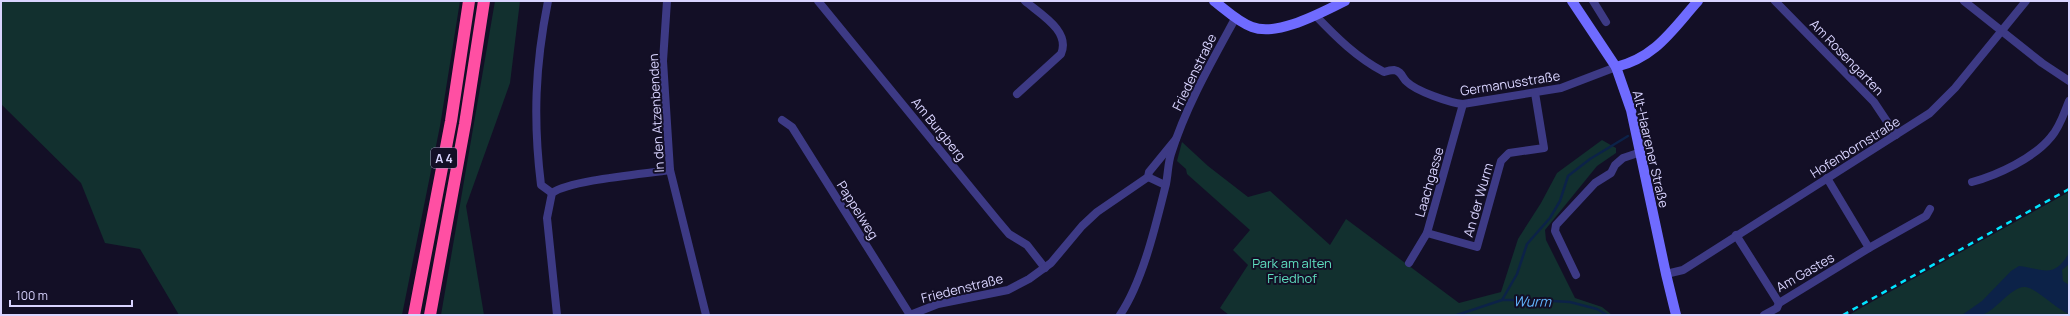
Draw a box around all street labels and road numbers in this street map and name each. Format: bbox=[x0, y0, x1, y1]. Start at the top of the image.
street label: Am Rosengarten bbox=[1806, 15, 1888, 99]
street label: Friedenstraße bbox=[1168, 30, 1221, 114]
street label: In den Atzenbenden bbox=[644, 53, 668, 173]
street label: Germanusstraße bbox=[1459, 66, 1562, 100]
street label: Alt-Haarener Straße bbox=[1629, 88, 1673, 210]
street label: Am Burgberg bbox=[908, 93, 970, 165]
street label: Hofenbornstraße bbox=[1807, 112, 1904, 182]
street label: Laachgasse bbox=[1410, 144, 1448, 219]
road number: A 4 bbox=[431, 148, 457, 168]
street label: An der Wurm bbox=[1459, 161, 1497, 239]
street label: Pappelweg bbox=[833, 177, 883, 243]
street label: Am Gastes bbox=[1773, 248, 1838, 296]
street label: Friedenstraße bbox=[919, 269, 1005, 307]

